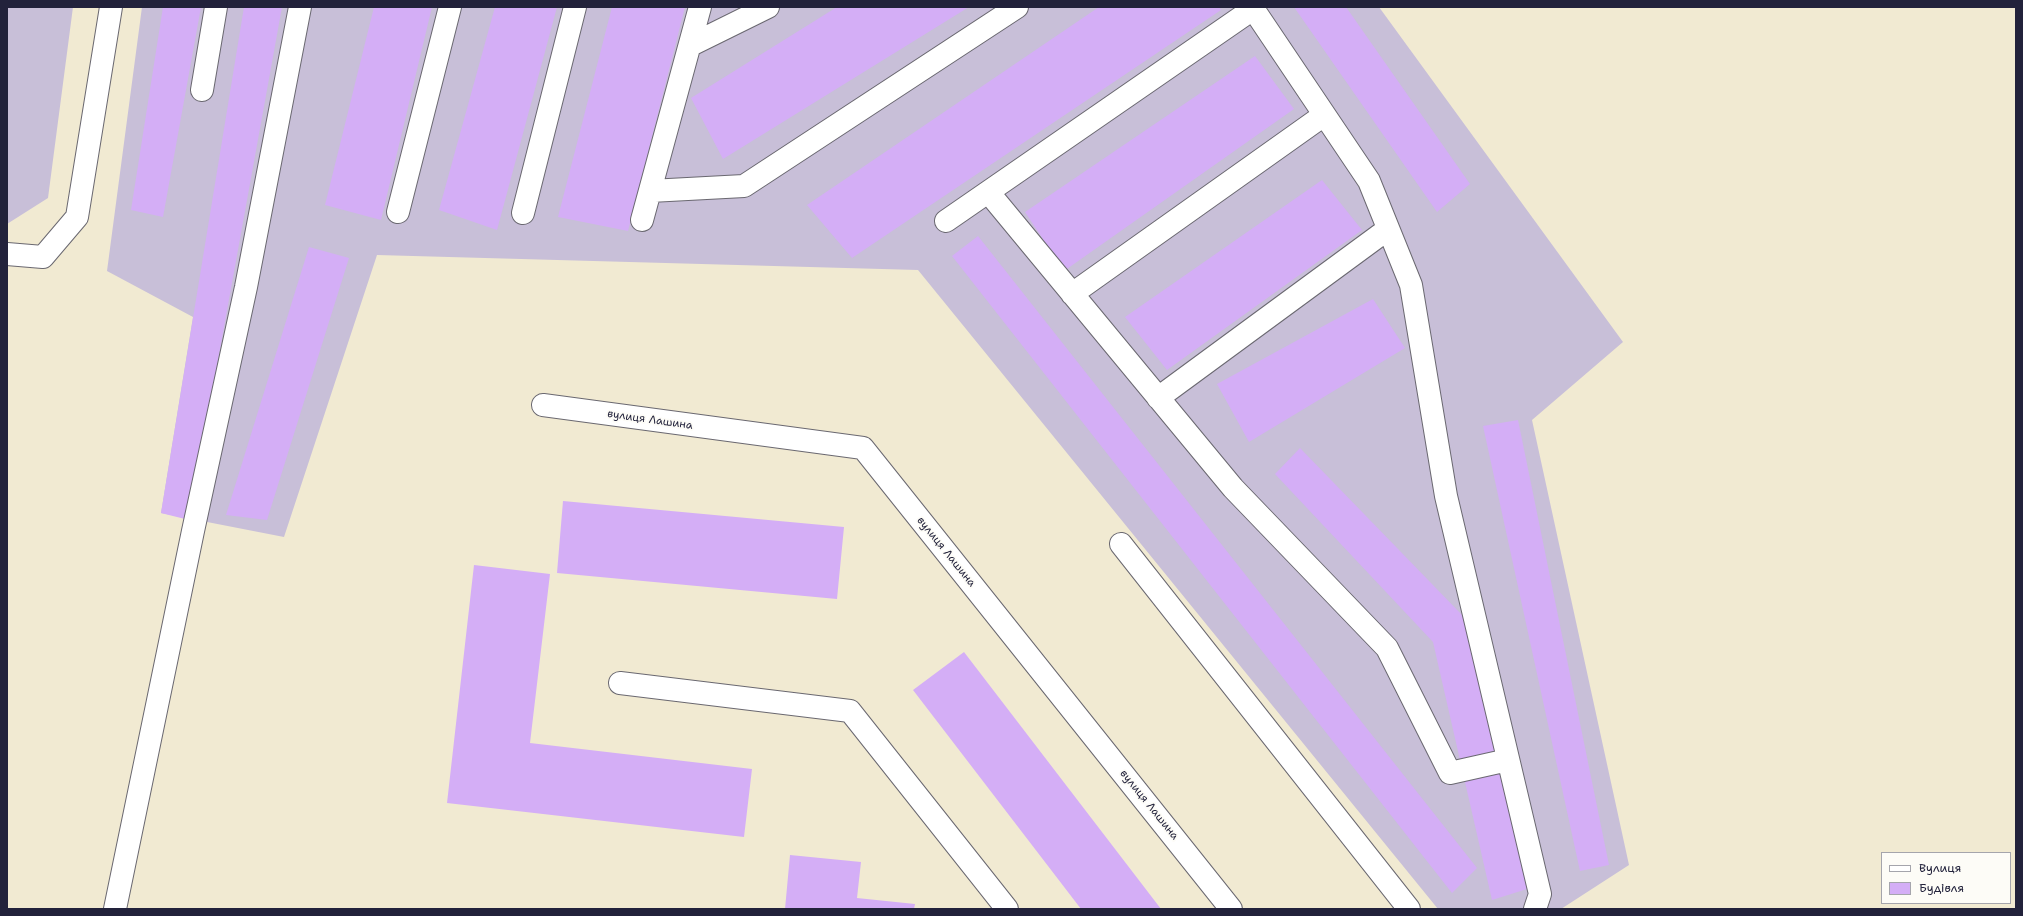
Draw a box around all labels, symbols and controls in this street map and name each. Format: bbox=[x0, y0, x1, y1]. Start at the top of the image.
street label: вулиця Лашина bbox=[606, 407, 694, 433]
street label: вулиця Лашина bbox=[914, 514, 978, 590]
street label: вулиця Лашина bbox=[1117, 767, 1181, 843]
legend bbox=[1881, 852, 2011, 904]
text: Вулиця bbox=[1919, 860, 1961, 876]
text: Будівля bbox=[1919, 880, 1964, 896]

